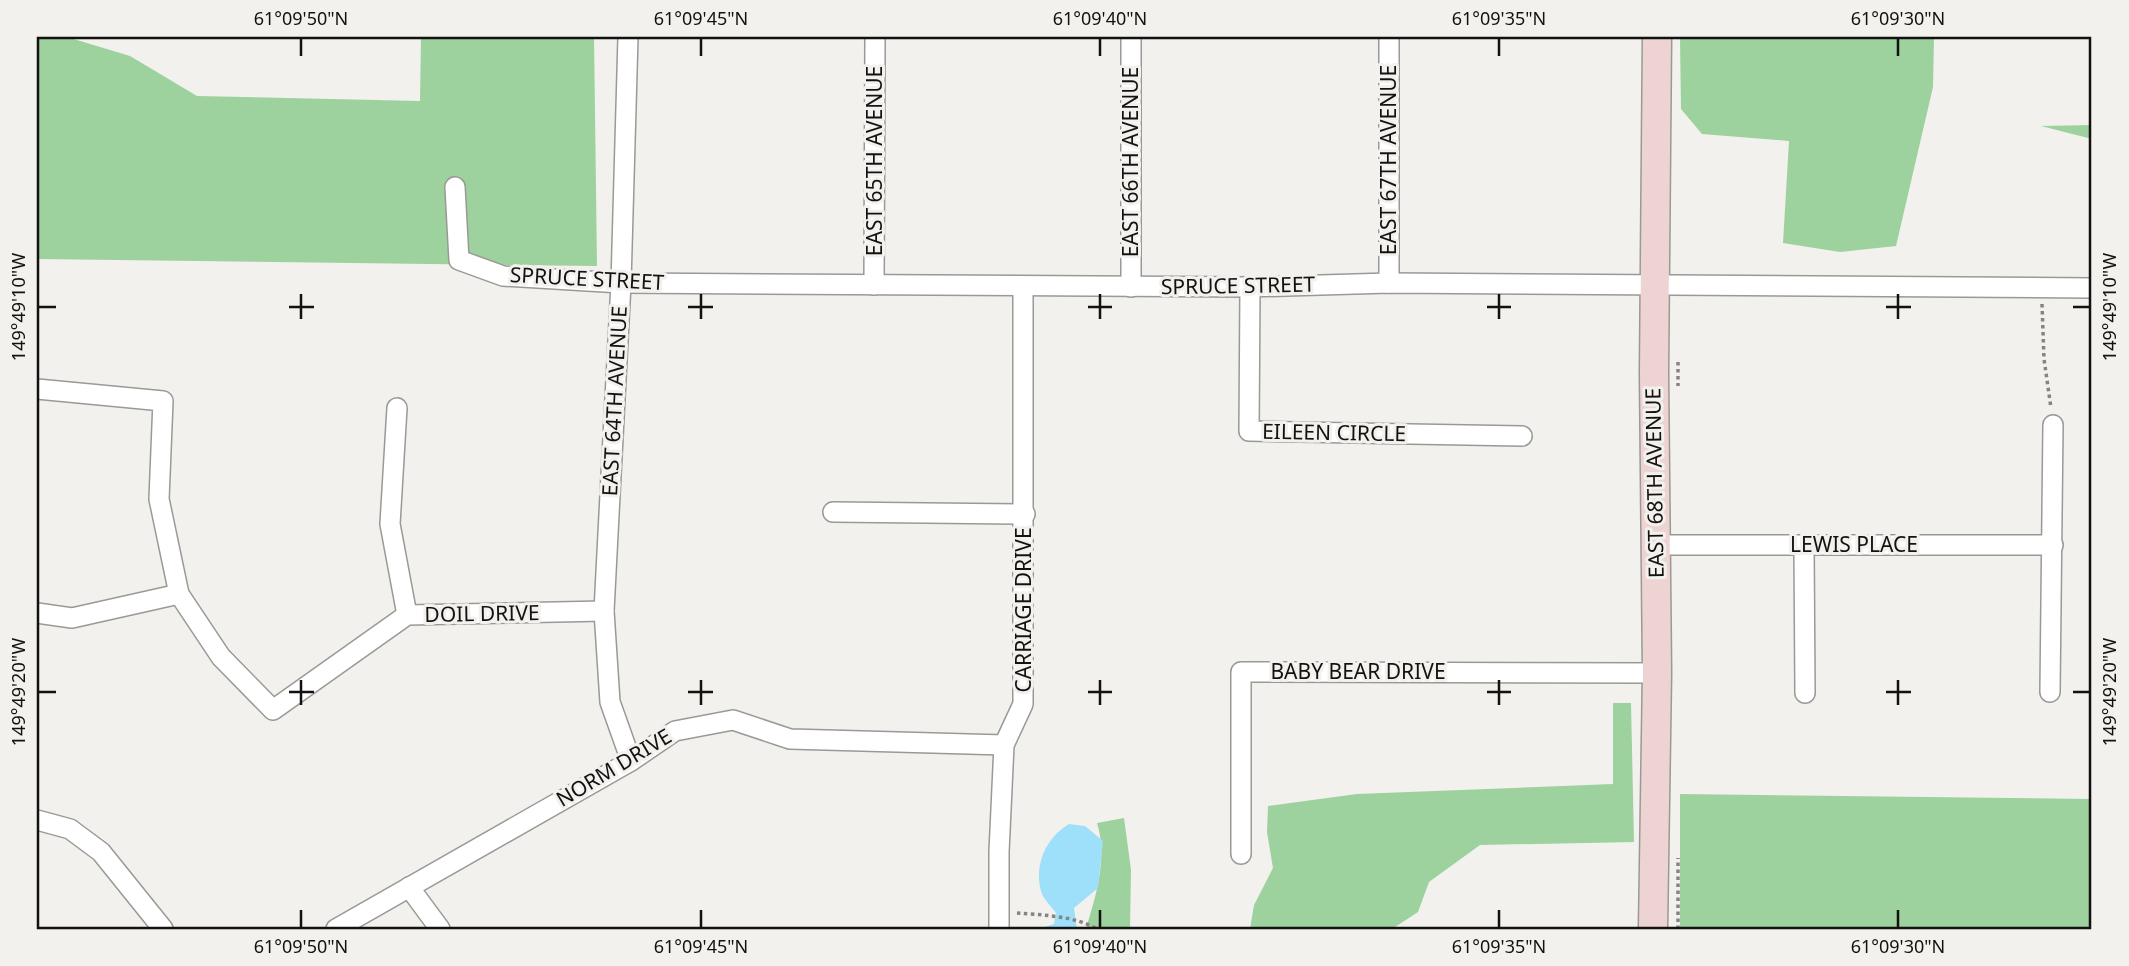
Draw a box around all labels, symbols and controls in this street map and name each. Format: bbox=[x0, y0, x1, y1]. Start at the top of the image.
text: 61°09'50"N bbox=[254, 6, 348, 30]
text: 61°09'45"N bbox=[654, 6, 748, 30]
text: 61°09'40"N bbox=[1053, 6, 1147, 30]
text: 61°09'35"N bbox=[1452, 6, 1546, 30]
text: 61°09'30"N bbox=[1851, 6, 1945, 30]
street label: EAST 67TH AVENUE bbox=[1374, 65, 1402, 255]
street label: EAST 65TH AVENUE bbox=[860, 66, 888, 256]
street label: EAST 66TH AVENUE bbox=[1116, 67, 1144, 257]
text: 149°49'10"W bbox=[6, 253, 30, 361]
text: 149°49'10"W bbox=[2097, 253, 2121, 361]
street label: SPRUCE STREET bbox=[509, 260, 665, 296]
street label: SPRUCE STREET bbox=[1161, 270, 1316, 300]
street label: EAST 64TH AVENUE bbox=[595, 305, 633, 497]
street label: EAST 68TH AVENUE bbox=[1638, 388, 1670, 578]
street label: EILEEN CIRCLE bbox=[1262, 417, 1406, 447]
street label: CARRIAGE DRIVE bbox=[1009, 527, 1037, 693]
street label: LEWIS PLACE bbox=[1790, 530, 1918, 558]
street label: DOIL DRIVE bbox=[424, 598, 540, 628]
text: 149°49'20"W bbox=[6, 638, 30, 746]
text: 149°49'20"W bbox=[2097, 638, 2121, 746]
street label: BABY BEAR DRIVE bbox=[1270, 657, 1446, 685]
street label: NORM DRIVE bbox=[551, 722, 676, 813]
text: 61°09'50"N bbox=[254, 934, 348, 958]
text: 61°09'45"N bbox=[654, 934, 748, 958]
text: 61°09'40"N bbox=[1053, 934, 1147, 958]
text: 61°09'35"N bbox=[1452, 934, 1546, 958]
text: 61°09'30"N bbox=[1851, 934, 1945, 958]

